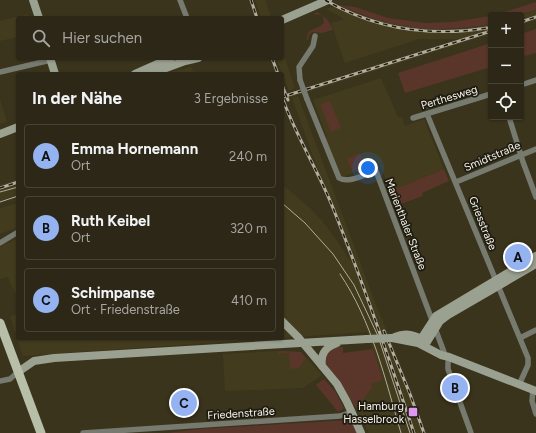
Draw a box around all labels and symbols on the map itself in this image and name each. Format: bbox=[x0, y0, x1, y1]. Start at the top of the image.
street label: Perthesweg bbox=[419, 83, 479, 112]
street label: Smidtstraße bbox=[462, 139, 522, 174]
your location bbox=[358, 158, 378, 178]
street label: Marienthaler Straße bbox=[382, 177, 429, 272]
street label: Griesstraße bbox=[466, 195, 499, 252]
pin: A bbox=[505, 242, 531, 272]
pin: B bbox=[442, 373, 468, 403]
pin: C bbox=[171, 388, 197, 418]
place label: Hamburg Hasselbrook bbox=[343, 400, 405, 426]
street label: Friedenstraße bbox=[207, 405, 275, 422]
marker: Hamburg Hasselbrook bbox=[407, 406, 419, 418]

